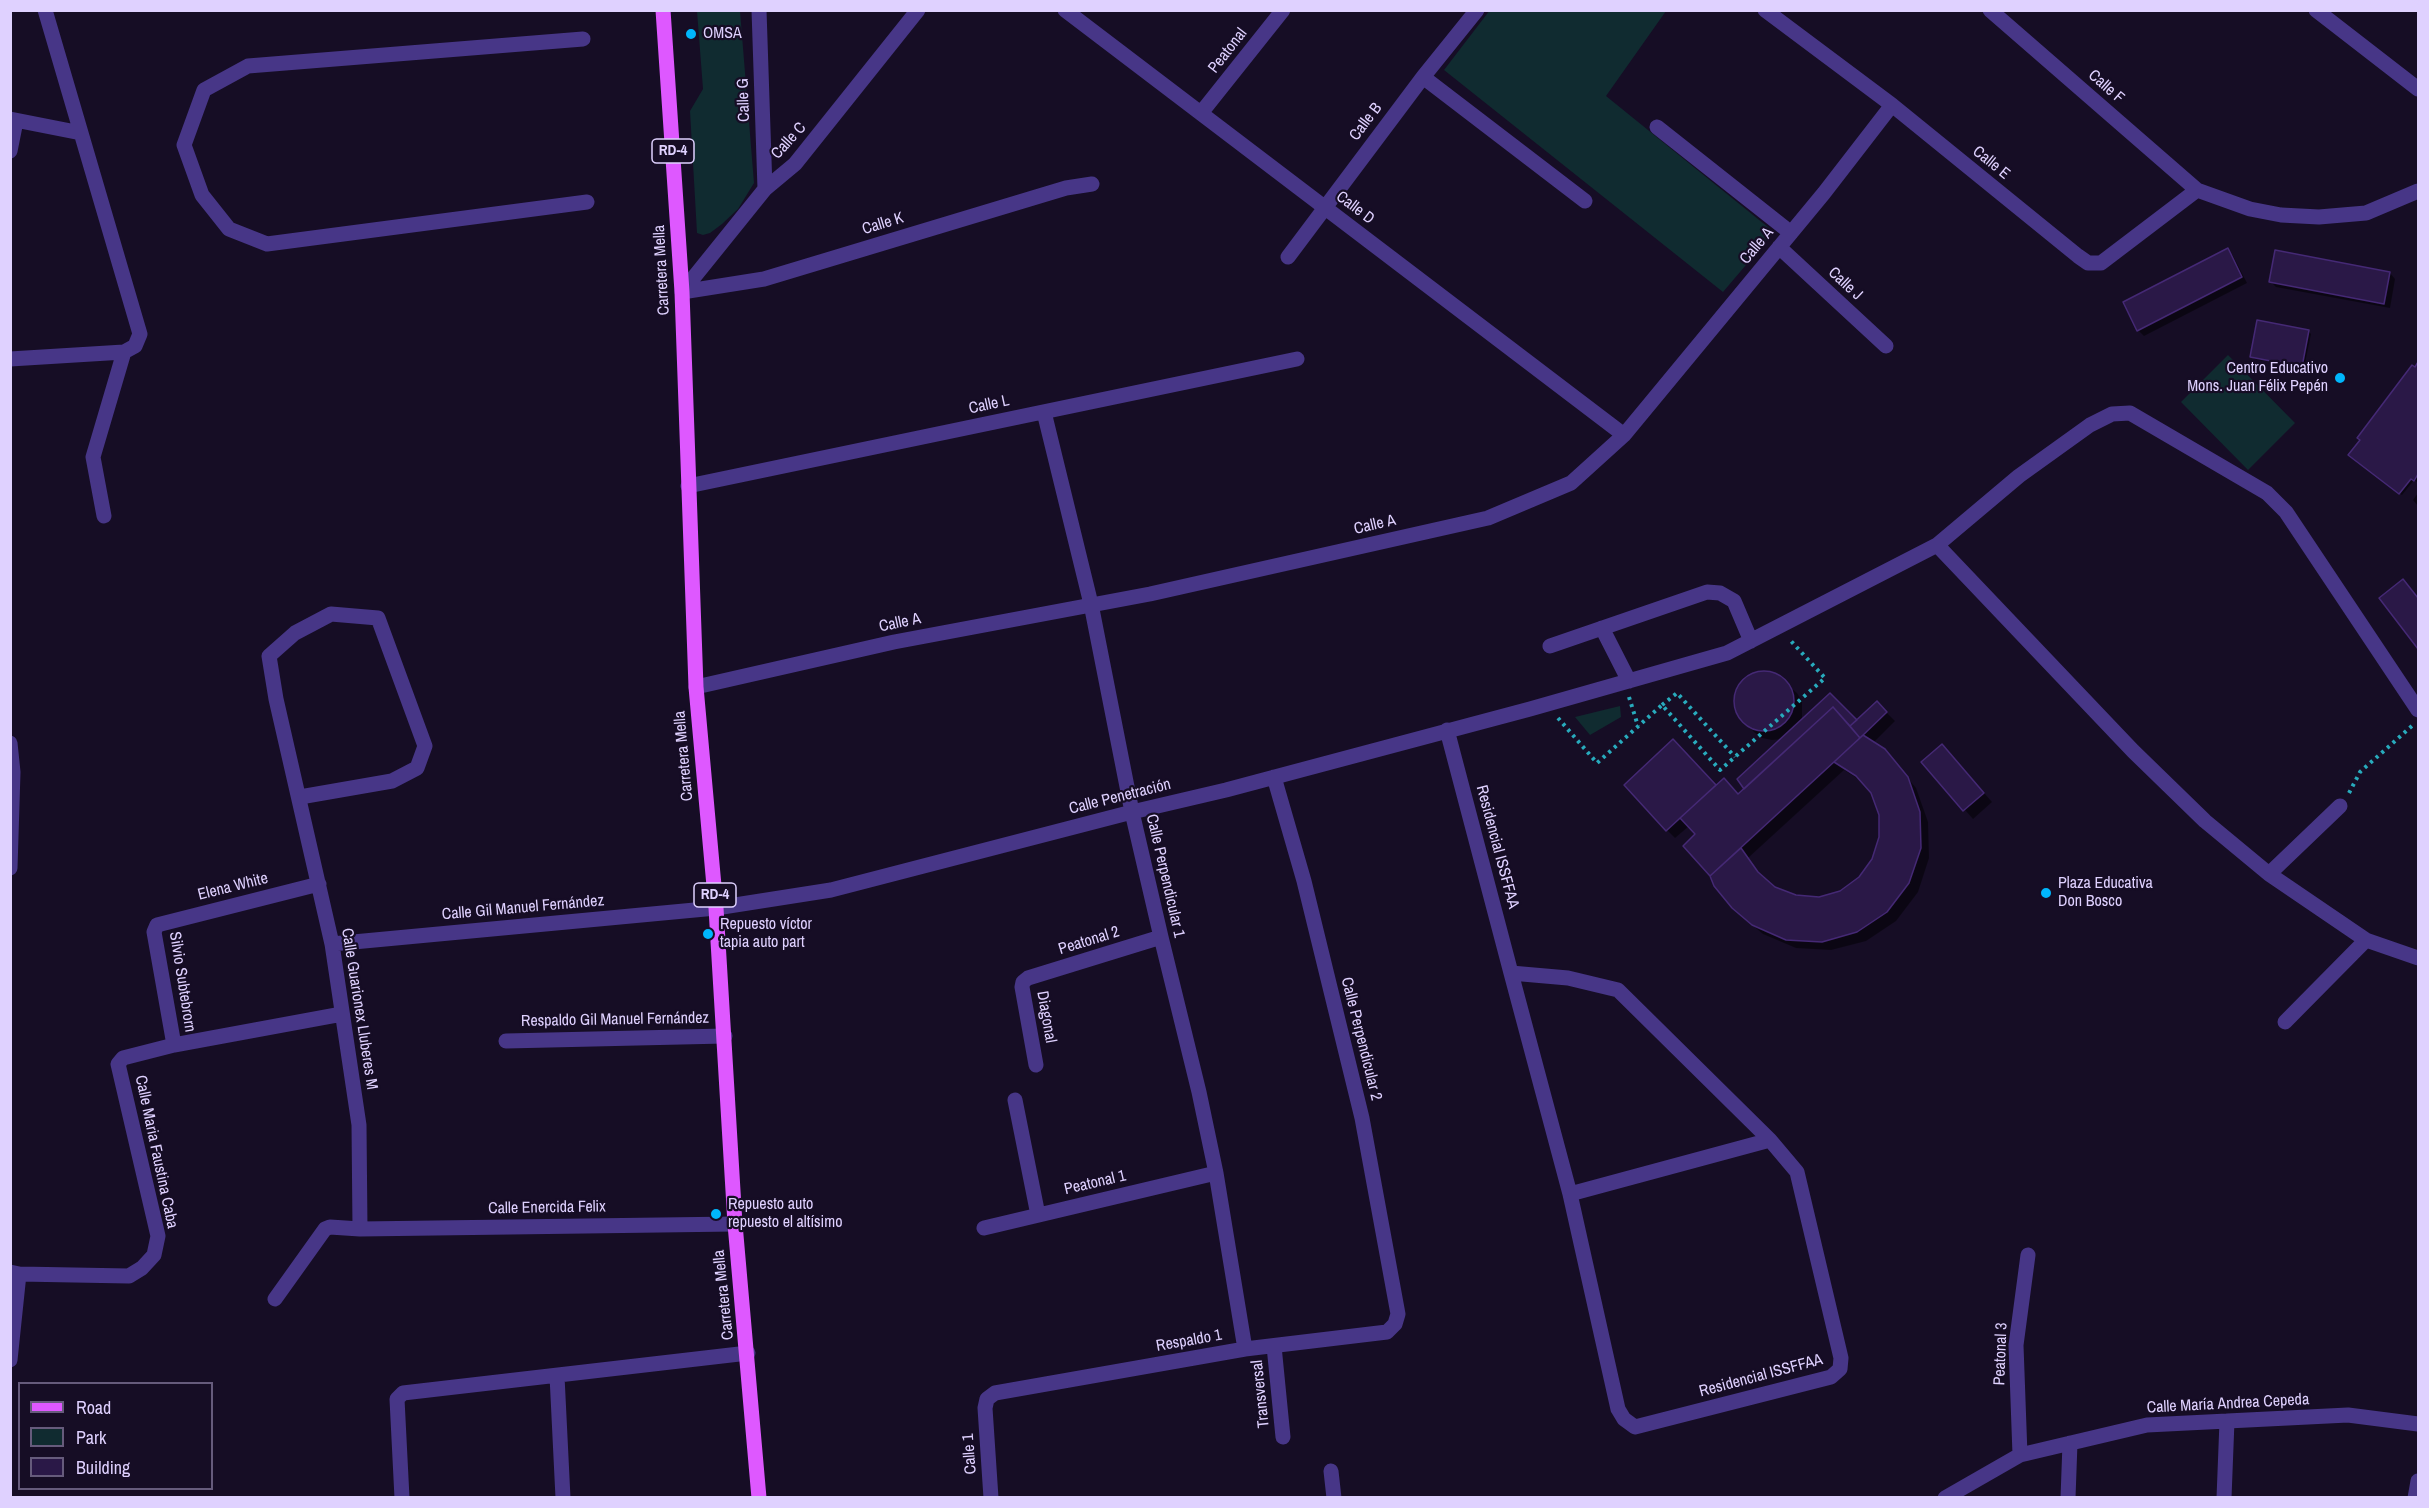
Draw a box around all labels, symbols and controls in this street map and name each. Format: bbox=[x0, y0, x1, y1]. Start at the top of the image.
place label: OMSA bbox=[703, 24, 742, 44]
street label: Peatonal bbox=[1204, 25, 1252, 77]
marker: OMSA bbox=[684, 27, 698, 41]
street label: Calle F bbox=[2084, 66, 2128, 108]
street label: Calle G bbox=[734, 78, 754, 122]
street label: Calle B bbox=[1346, 99, 1386, 145]
street label: Calle C bbox=[767, 119, 811, 163]
road number: RD-4 bbox=[652, 139, 694, 163]
street label: Calle E bbox=[1969, 142, 2013, 184]
street label: Calle D bbox=[1332, 187, 1378, 229]
street label: Calle K bbox=[860, 209, 906, 239]
street label: Carretera Mella bbox=[650, 224, 674, 316]
street label: Calle A bbox=[1736, 224, 1778, 268]
street label: Calle J bbox=[1824, 263, 1866, 305]
place label: Centro Educativo Mons. Juan Félix Pepén bbox=[2187, 359, 2328, 397]
marker: Centro Educativo Mons. Juan Félix Pepén bbox=[2333, 371, 2347, 385]
street label: Calle L bbox=[967, 391, 1011, 419]
street label: Calle A bbox=[1352, 511, 1398, 539]
street label: Calle A bbox=[877, 609, 923, 637]
street label: Carretera Mella bbox=[670, 710, 698, 802]
street label: Calle Penetración bbox=[1067, 775, 1173, 819]
street label: Residencial ISSFFAA bbox=[1471, 783, 1523, 911]
street label: Calle Perpendicular 1 bbox=[1141, 812, 1189, 940]
street label: Elena White bbox=[196, 869, 270, 905]
place label: Plaza Educativa Don Bosco bbox=[2058, 874, 2153, 912]
road number: RD-4 bbox=[694, 883, 736, 907]
marker: Plaza Educativa Don Bosco bbox=[2039, 886, 2053, 900]
street label: Calle Gil Manuel Fernández bbox=[441, 891, 605, 925]
place label: Repuesto víctor tapia auto part bbox=[720, 915, 812, 953]
street label: Peatonal 2 bbox=[1056, 923, 1122, 959]
street label: Calle Guarionex Lluberes M bbox=[337, 927, 381, 1091]
marker: Repuesto víctor tapia auto part bbox=[701, 927, 715, 941]
street label: Silvio Subtebrorn bbox=[165, 930, 199, 1034]
street label: Calle Perpendicular 2 bbox=[1336, 975, 1386, 1103]
street label: Diagonal bbox=[1032, 989, 1060, 1045]
street label: Respaldo Gil Manuel Fernández bbox=[521, 1009, 709, 1031]
street label: Calle Maria Faustina Caba bbox=[130, 1074, 182, 1230]
street label: Peatonal 1 bbox=[1062, 1167, 1128, 1199]
place label: Repuesto auto repuesto el altísimo bbox=[728, 1195, 842, 1233]
street label: Calle Enercida Felix bbox=[488, 1197, 606, 1219]
marker: Repuesto auto repuesto el altísimo bbox=[709, 1207, 723, 1221]
street label: Carretera Mella bbox=[710, 1249, 738, 1341]
street label: Peatonal 3 bbox=[1990, 1322, 2012, 1386]
street label: Respaldo 1 bbox=[1155, 1326, 1223, 1356]
street label: Residencial ISSFFAA bbox=[1697, 1350, 1825, 1402]
street label: Transversal bbox=[1248, 1359, 1274, 1429]
legend bbox=[18, 1382, 213, 1490]
street label: Calle María Andrea Cepeda bbox=[2146, 1390, 2310, 1418]
text: Road bbox=[76, 1395, 111, 1420]
text: Park bbox=[76, 1425, 106, 1450]
street label: Calle 1 bbox=[959, 1433, 981, 1475]
text: Building bbox=[76, 1455, 130, 1480]

